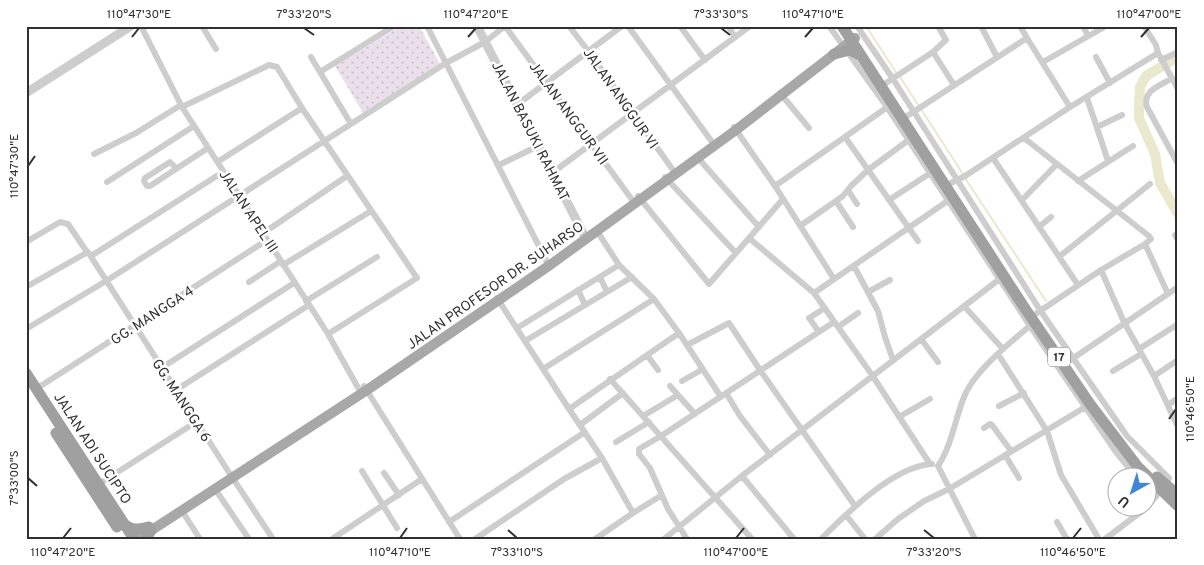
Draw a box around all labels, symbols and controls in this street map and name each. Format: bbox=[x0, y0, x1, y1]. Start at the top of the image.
text: 110°47'30"E bbox=[107, 7, 171, 23]
text: 7°33'20"S bbox=[276, 7, 332, 23]
text: 110°47'20"E bbox=[444, 7, 508, 23]
text: 7°33'30"S bbox=[693, 7, 749, 23]
text: 110°47'10"E bbox=[782, 7, 844, 23]
text: 110°47'00"E bbox=[1116, 7, 1182, 23]
street label: JALAN ANGGUR VI bbox=[579, 45, 661, 153]
street label: JALAN BASUKI RAHMAT bbox=[487, 59, 572, 204]
street label: JALAN ANGGUR VII bbox=[525, 59, 611, 169]
text: 110°47'30"E bbox=[7, 134, 23, 198]
street label: JALAN APEL III bbox=[215, 167, 281, 256]
street label: JALAN PROFESOR DR. SUHARSO bbox=[404, 219, 588, 354]
street label: GG. MANGGA 4 bbox=[108, 283, 198, 349]
road number: 17 bbox=[1048, 348, 1070, 367]
street label: GG. MANGGA 6 bbox=[148, 356, 214, 445]
text: 110°46'50"E bbox=[1183, 376, 1199, 442]
street label: JALAN ADI SUCIPTO bbox=[49, 390, 134, 508]
text: 7°33'00"S bbox=[7, 450, 23, 506]
north arrow bbox=[1106, 468, 1156, 518]
text: U bbox=[1116, 491, 1134, 511]
text: 110°47'20"E bbox=[31, 545, 95, 561]
text: 110°47'10"E bbox=[369, 545, 431, 561]
text: 7°33'10"S bbox=[491, 545, 543, 561]
text: 110°47'00"E bbox=[703, 545, 769, 561]
text: 7°33'20"S bbox=[906, 545, 962, 561]
text: 110°46'50"E bbox=[1040, 545, 1106, 561]

